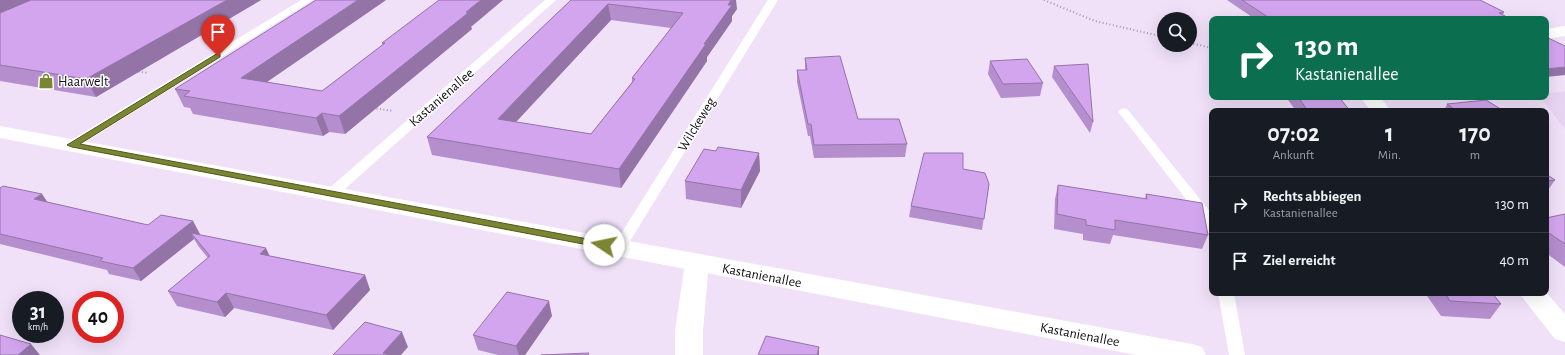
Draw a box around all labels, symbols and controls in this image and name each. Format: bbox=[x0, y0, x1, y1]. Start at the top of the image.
map controls bbox=[1157, 12, 1197, 52]
button: search bbox=[1157, 12, 1197, 52]
pin bbox=[201, 15, 235, 56]
icon: arrive bbox=[207, 21, 229, 43]
icon: right bbox=[1229, 32, 1281, 84]
text: 130 m bbox=[1295, 33, 1359, 61]
street label: Kastanienallee bbox=[407, 66, 477, 129]
text: Kastanienallee bbox=[1295, 66, 1399, 84]
shop icon: Haarwelt bbox=[37, 72, 55, 90]
place label: Haarwelt bbox=[58, 75, 109, 89]
street label: Wilckeweg bbox=[675, 95, 718, 154]
text: 07:02 bbox=[1267, 122, 1319, 146]
text: 1 bbox=[1385, 122, 1394, 146]
text: 170 bbox=[1459, 122, 1491, 146]
text: Ankunft bbox=[1273, 149, 1314, 162]
text: Min. bbox=[1378, 149, 1401, 162]
text: m bbox=[1470, 149, 1480, 162]
text: Rechts abbiegen bbox=[1263, 189, 1361, 204]
icon: right bbox=[1229, 194, 1251, 216]
text: 130 m bbox=[1495, 197, 1529, 212]
text: Kastanienallee bbox=[1263, 207, 1338, 220]
position arrow bbox=[583, 224, 625, 266]
icon: arrive bbox=[1229, 250, 1251, 272]
text: Ziel erreicht bbox=[1263, 253, 1336, 268]
text: 40 m bbox=[1499, 253, 1529, 268]
street label: Kastanienallee bbox=[721, 261, 803, 291]
speed limit sign: 40 bbox=[72, 291, 124, 343]
text: 31 bbox=[30, 302, 46, 322]
street label: Kastanienallee bbox=[1039, 320, 1121, 350]
text: km/h bbox=[28, 322, 48, 332]

